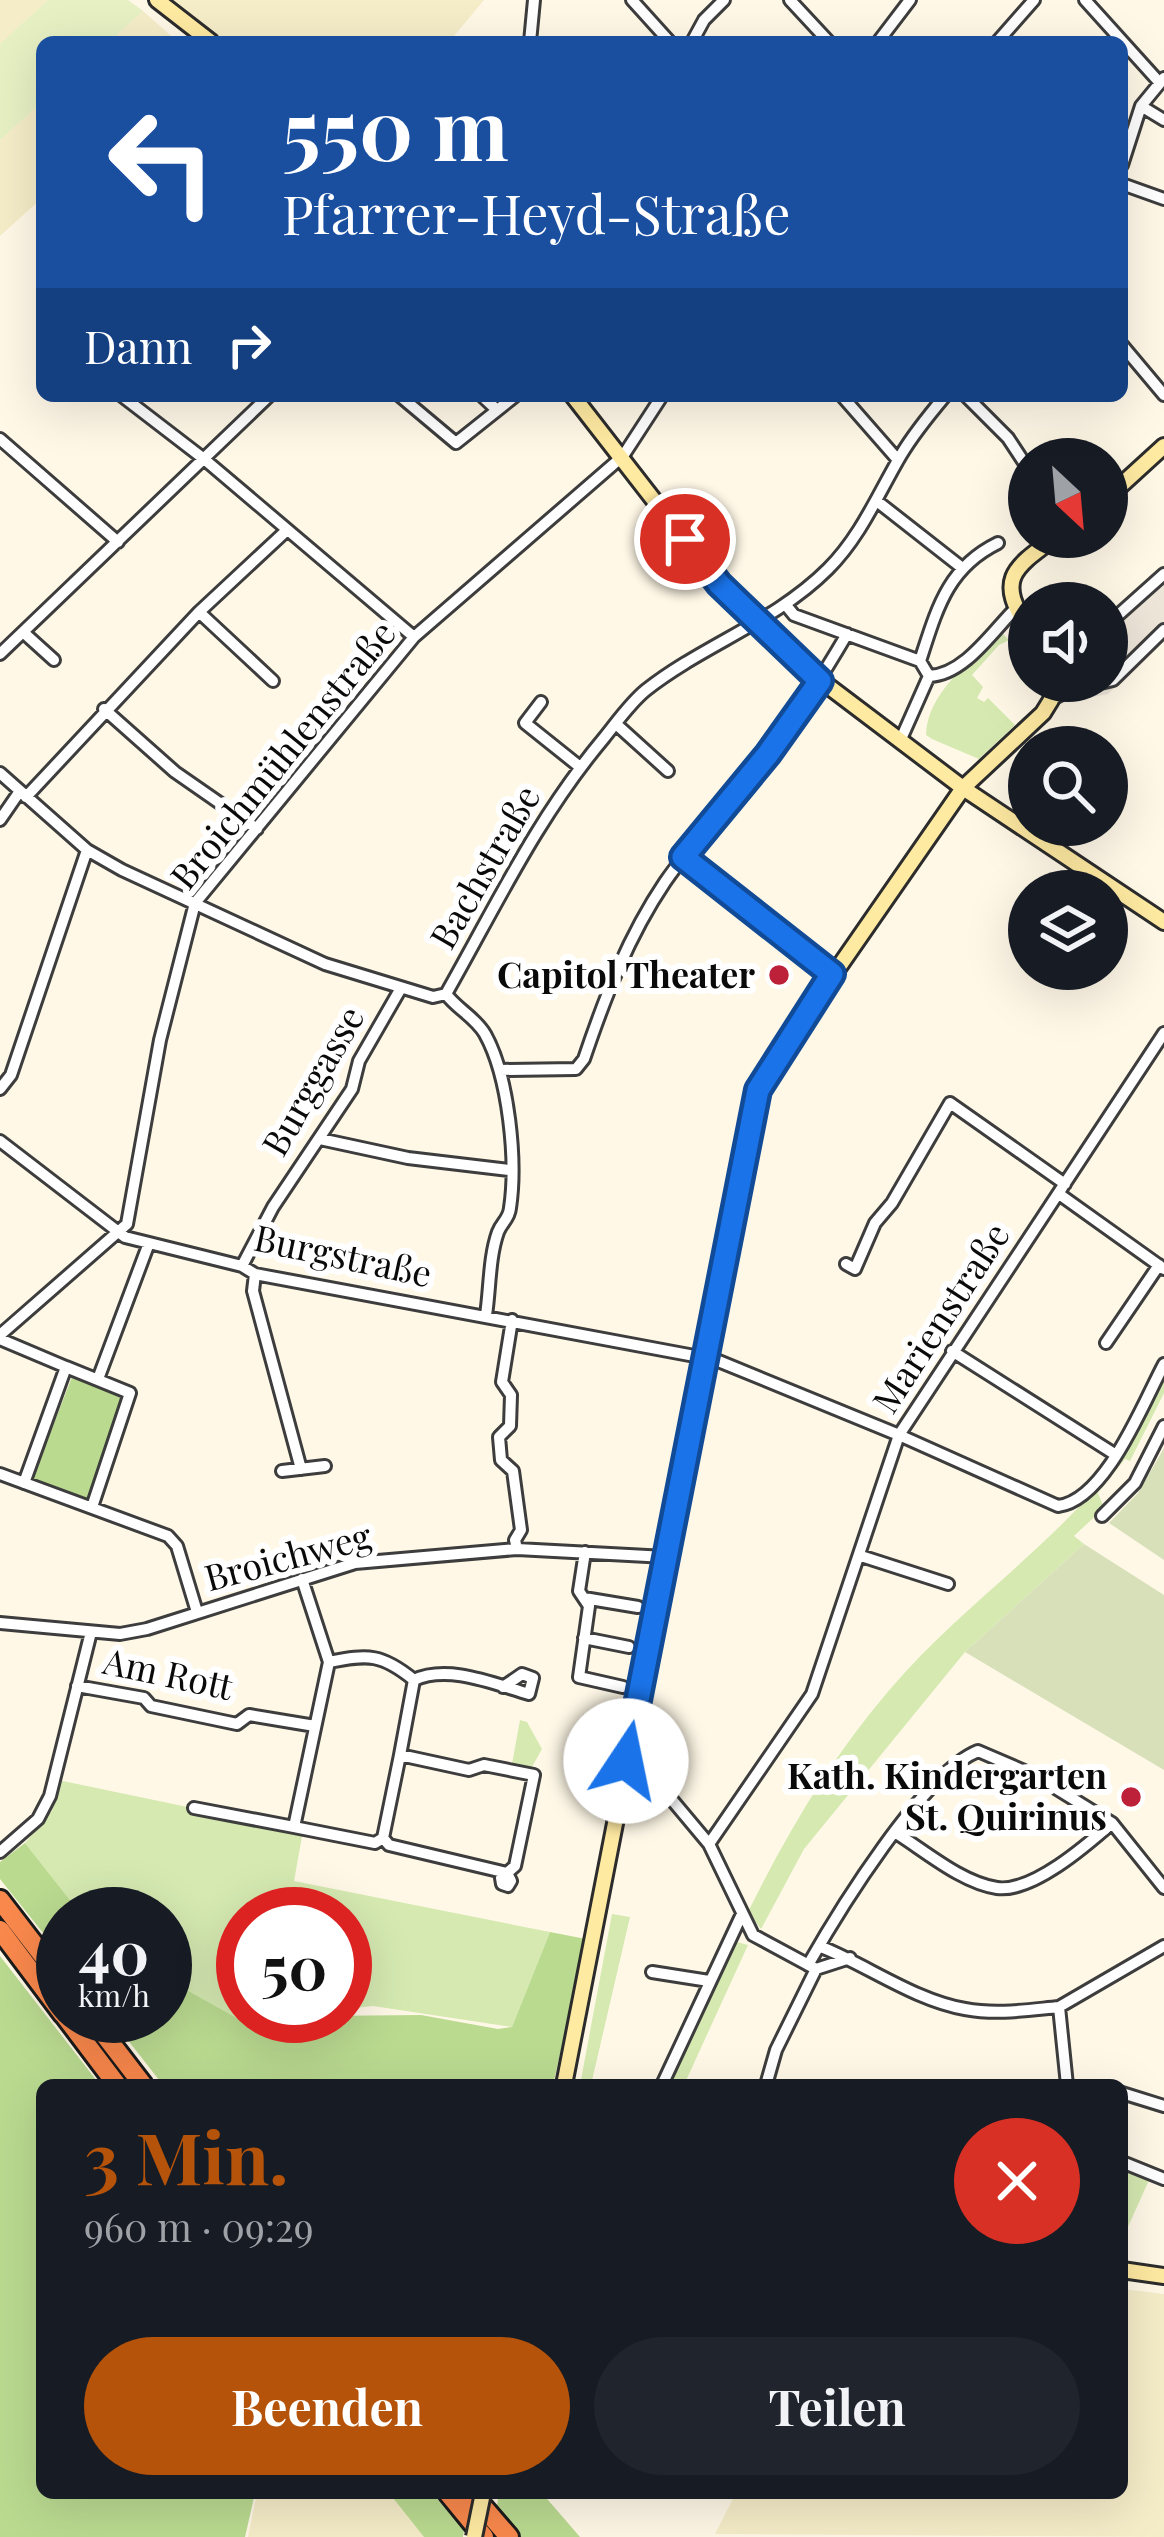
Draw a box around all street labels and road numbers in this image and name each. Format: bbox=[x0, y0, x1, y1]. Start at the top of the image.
street label: Broichmühlenstraße bbox=[158, 610, 405, 898]
street label: Bachstraße bbox=[417, 776, 549, 956]
street label: Burggasse bbox=[249, 996, 373, 1164]
street label: Burgstraße bbox=[250, 1212, 437, 1296]
street label: Marienstraße bbox=[860, 1213, 1019, 1421]
street label: Broichweg bbox=[199, 1510, 376, 1600]
street label: Am Rott bbox=[99, 1635, 239, 1709]

